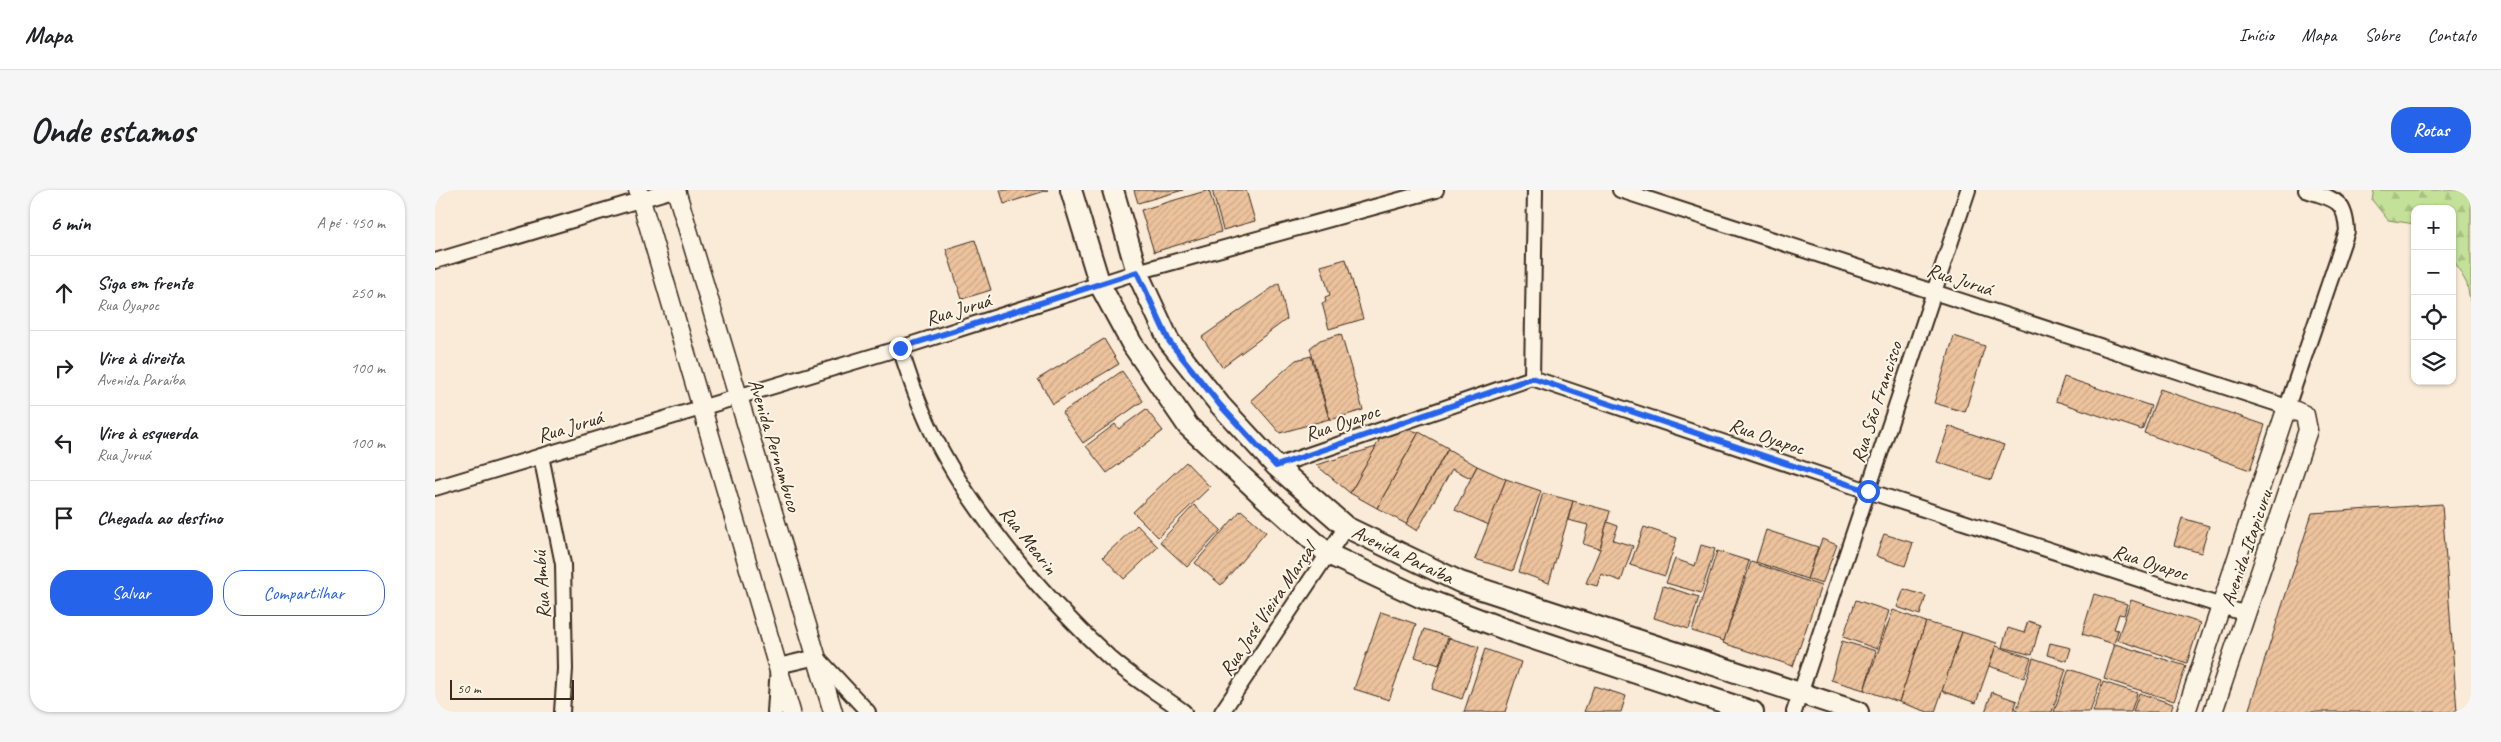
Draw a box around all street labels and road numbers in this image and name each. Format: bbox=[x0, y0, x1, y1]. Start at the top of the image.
street label: Rua Juruá bbox=[1924, 257, 1998, 302]
street label: Rua Juruá bbox=[922, 287, 996, 331]
street label: Rua São Francisco bbox=[1845, 338, 1908, 466]
street label: Avenida Pernambuco bbox=[742, 376, 807, 516]
street label: Rua Oyapoc bbox=[1301, 398, 1384, 447]
street label: Rua Juruá bbox=[534, 404, 608, 448]
street label: Rua Oyapoc bbox=[1726, 412, 1808, 461]
street label: Avenida Itapicuru bbox=[2215, 485, 2279, 609]
street label: Rua Mearin bbox=[994, 501, 1064, 580]
street label: Avenida Paraíba bbox=[1348, 519, 1459, 590]
street label: Rua José Vieira Marçal bbox=[1214, 535, 1323, 681]
street label: Rua Oyapoc bbox=[2110, 539, 2192, 587]
street label: Rua Ambú bbox=[527, 549, 556, 620]

